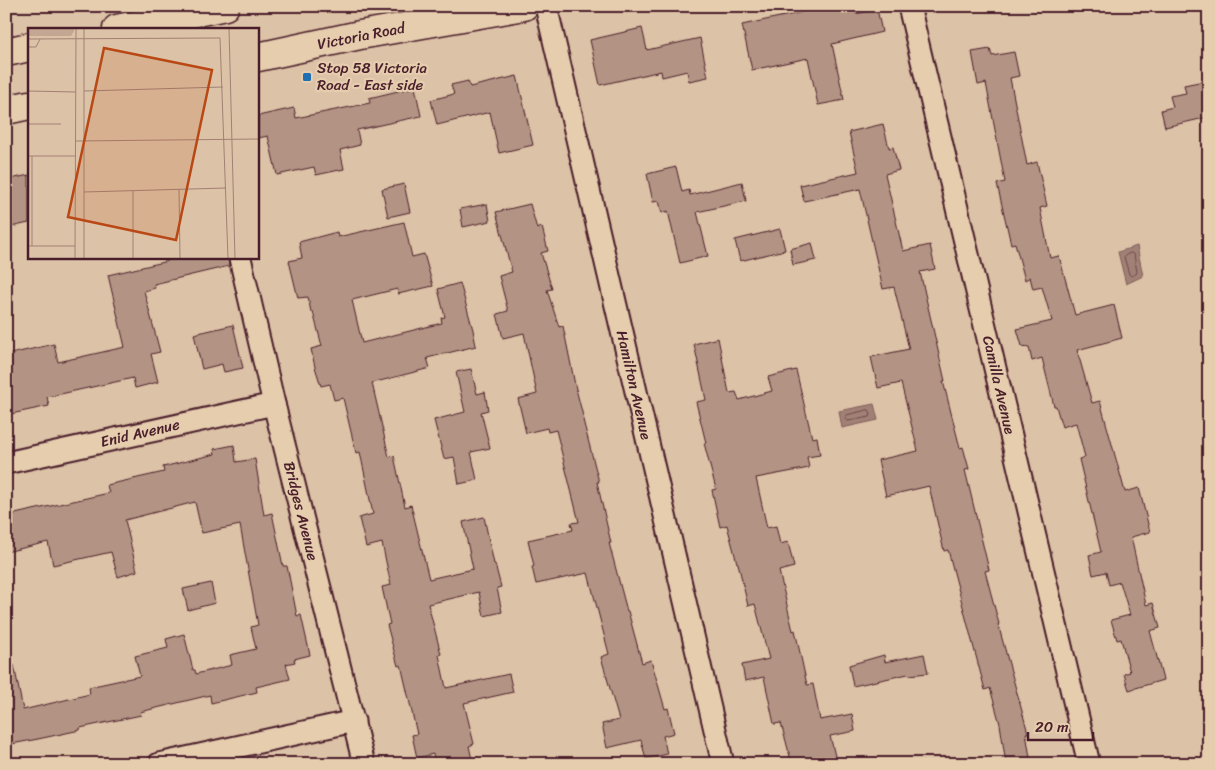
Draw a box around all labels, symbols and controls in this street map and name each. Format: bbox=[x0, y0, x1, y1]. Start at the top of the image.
street label: Victoria Road bbox=[315, 15, 408, 57]
inset map bbox=[28, 28, 259, 259]
place label: Stop 58 Victoria Road - East side bbox=[317, 55, 428, 98]
marker: Stop 58 Victoria Road - East side bbox=[301, 71, 313, 83]
street label: Hamilton Avenue bbox=[609, 328, 659, 442]
street label: Camilla Avenue bbox=[975, 333, 1023, 437]
street label: Enid Avenue bbox=[98, 411, 182, 455]
street label: Bridges Avenue bbox=[276, 459, 326, 564]
scale bar bbox=[1028, 710, 1092, 742]
text: 20 m bbox=[1035, 714, 1069, 740]

